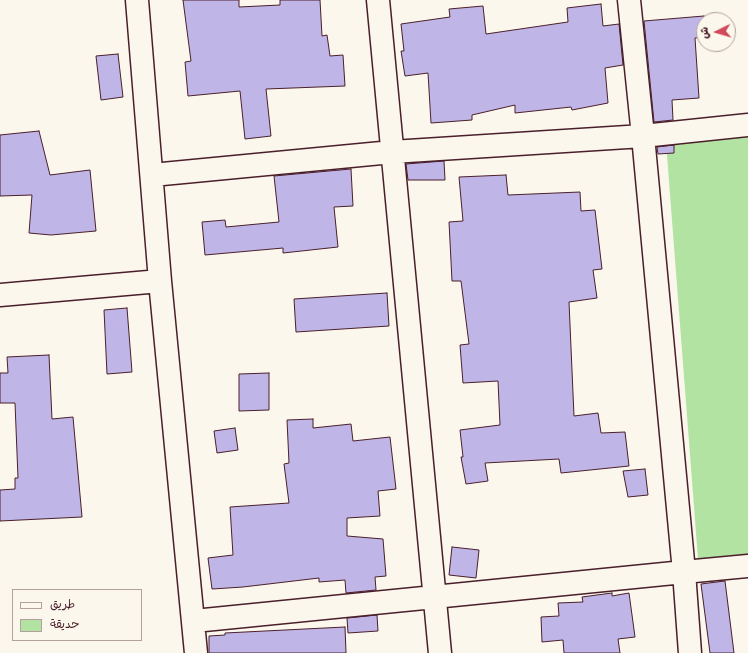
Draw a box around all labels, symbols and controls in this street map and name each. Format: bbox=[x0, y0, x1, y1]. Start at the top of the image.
north arrow bbox=[696, 12, 736, 52]
text: ش bbox=[698, 26, 712, 40]
legend bbox=[12, 589, 142, 641]
text: طريق bbox=[50, 597, 75, 612]
text: حديقة bbox=[50, 617, 79, 632]

